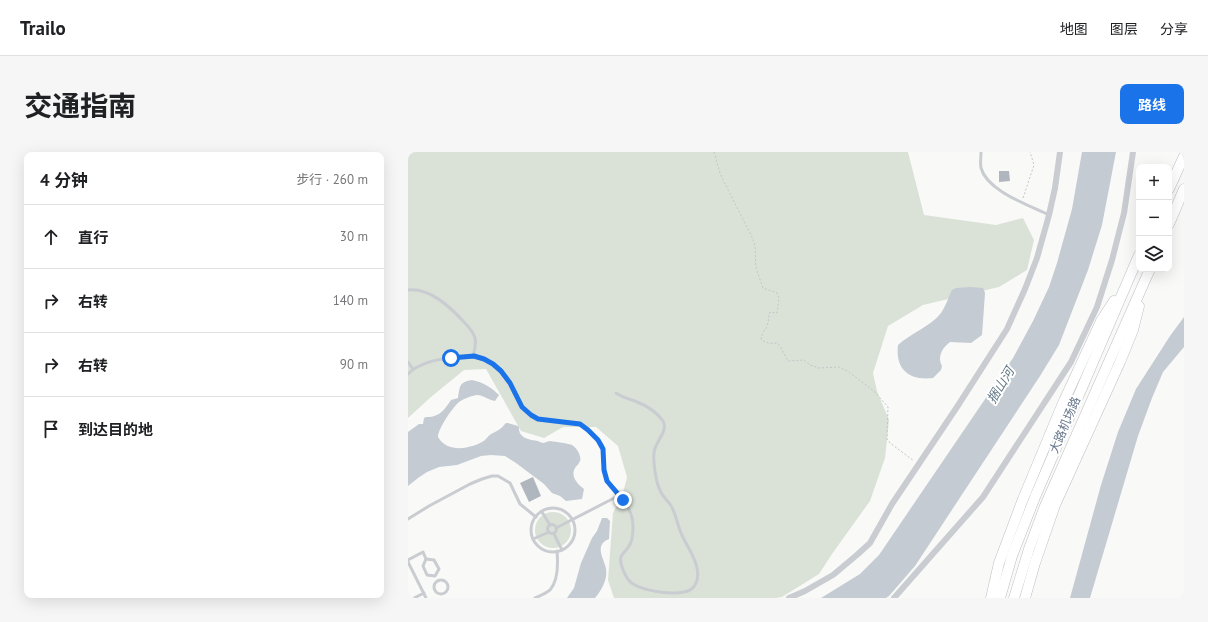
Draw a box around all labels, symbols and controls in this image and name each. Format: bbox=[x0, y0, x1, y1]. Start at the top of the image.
text: Trailo bbox=[20, 16, 66, 40]
text: 地图 bbox=[1060, 20, 1088, 38]
text: 图层 bbox=[1110, 20, 1138, 38]
text: 分享 bbox=[1160, 20, 1188, 38]
button: 路线 bbox=[1120, 84, 1184, 124]
text: 交通指南 bbox=[24, 87, 136, 124]
map controls bbox=[1136, 164, 1172, 272]
button: + bbox=[1136, 164, 1172, 200]
text: 4 分钟 bbox=[40, 169, 88, 191]
text: 步行 · 260 m bbox=[296, 171, 368, 188]
button: − bbox=[1136, 200, 1172, 236]
icon: ahead bbox=[40, 226, 62, 248]
text: 直行 bbox=[78, 228, 108, 247]
text: 30 m bbox=[340, 228, 368, 245]
button: layers bbox=[1136, 236, 1172, 272]
icon: right bbox=[40, 290, 62, 312]
text: 右转 bbox=[78, 292, 108, 311]
text: 140 m bbox=[333, 292, 368, 309]
route start bbox=[442, 349, 460, 367]
icon: right bbox=[40, 354, 62, 376]
text: 右转 bbox=[78, 356, 108, 375]
text: 90 m bbox=[340, 356, 368, 373]
water label: 捆山河 bbox=[983, 362, 1019, 406]
street label: 大路机场路 bbox=[1046, 394, 1083, 455]
icon: arrive bbox=[40, 418, 62, 440]
text: 到达目的地 bbox=[78, 420, 153, 439]
route end bbox=[614, 491, 632, 509]

